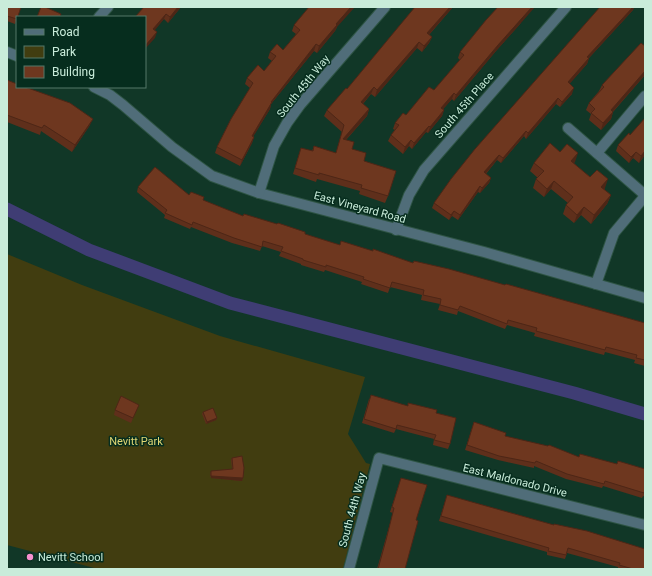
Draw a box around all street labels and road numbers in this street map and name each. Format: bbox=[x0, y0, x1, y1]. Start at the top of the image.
street label: South 45th Way bbox=[274, 52, 333, 120]
street label: South 45th Place bbox=[432, 70, 497, 141]
street label: East Vineyard Road bbox=[312, 189, 407, 226]
street label: East Maldonado Drive bbox=[461, 461, 568, 500]
street label: South 44th Way bbox=[336, 471, 369, 549]

